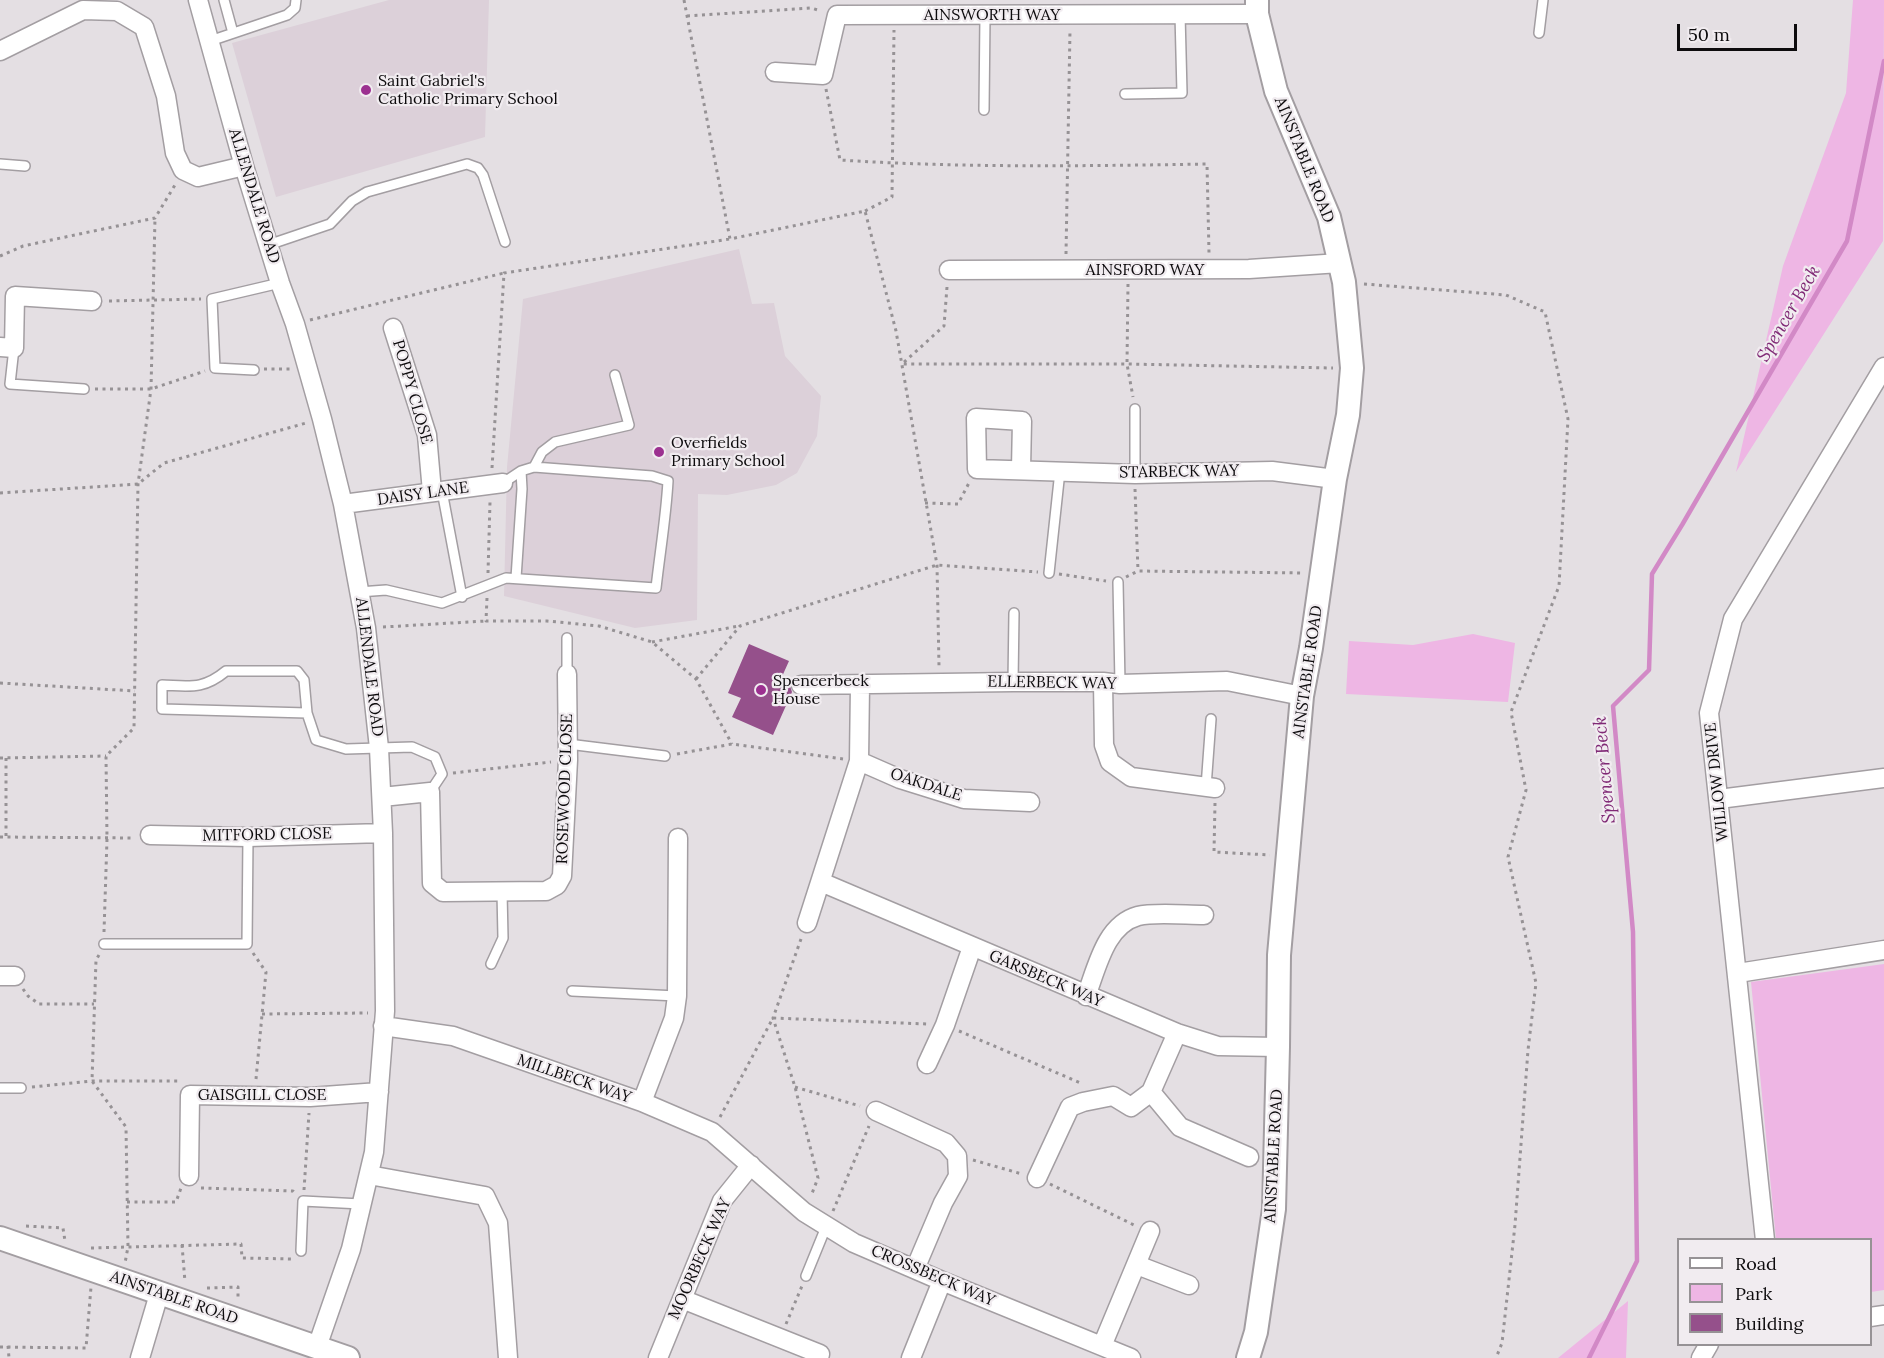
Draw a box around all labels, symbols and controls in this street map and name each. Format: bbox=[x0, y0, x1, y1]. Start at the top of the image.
street label: AINSWORTH WAY bbox=[924, 5, 1060, 25]
scale bar bbox=[1680, 12, 1800, 50]
text: 50 m bbox=[1688, 23, 1730, 46]
place label: Saint Gabriel's Catholic Primary School bbox=[378, 71, 558, 109]
marker: Saint Gabriel's Catholic Primary School bbox=[359, 83, 373, 97]
street label: AINSTABLE ROAD bbox=[1270, 94, 1338, 226]
street label: ALLENDALE ROAD bbox=[224, 126, 284, 266]
street label: AINSFORD WAY bbox=[1086, 260, 1204, 280]
water label: Spencer Beck bbox=[1753, 262, 1825, 366]
street label: POPPY CLOSE bbox=[388, 338, 436, 446]
place label: Overfields Primary School bbox=[671, 433, 785, 471]
marker: Overfields Primary School bbox=[652, 445, 666, 459]
street label: STARBECK WAY bbox=[1119, 461, 1239, 483]
street label: DAISY LANE bbox=[376, 478, 470, 510]
street label: ALLENDALE ROAD bbox=[351, 596, 387, 738]
street label: AINSTABLE ROAD bbox=[1289, 604, 1327, 740]
place label: Spencerbeck House bbox=[773, 671, 869, 709]
street label: ELLERBECK WAY bbox=[987, 672, 1117, 694]
marker: Spencerbeck House bbox=[754, 683, 768, 697]
street label: ROSEWOOD CLOSE bbox=[553, 713, 577, 865]
water label: Spencer Beck bbox=[1590, 716, 1620, 824]
street label: WILLOW DRIVE bbox=[1701, 722, 1733, 842]
street label: OAKDALE bbox=[888, 764, 964, 806]
street label: MITFORD CLOSE bbox=[202, 824, 332, 846]
street label: GARSBECK WAY bbox=[986, 946, 1106, 1012]
street label: MILLBECK WAY bbox=[514, 1050, 634, 1108]
street label: GAISGILL CLOSE bbox=[198, 1085, 326, 1105]
street label: AINSTABLE ROAD bbox=[1261, 1088, 1287, 1224]
street label: MOORBECK WAY bbox=[665, 1195, 735, 1323]
legend bbox=[1677, 1238, 1872, 1346]
street label: CROSSBECK WAY bbox=[868, 1241, 998, 1311]
text: Road bbox=[1735, 1252, 1777, 1275]
street label: AINSTABLE ROAD bbox=[107, 1267, 241, 1329]
text: Park bbox=[1735, 1282, 1772, 1305]
text: Building bbox=[1735, 1312, 1803, 1335]

